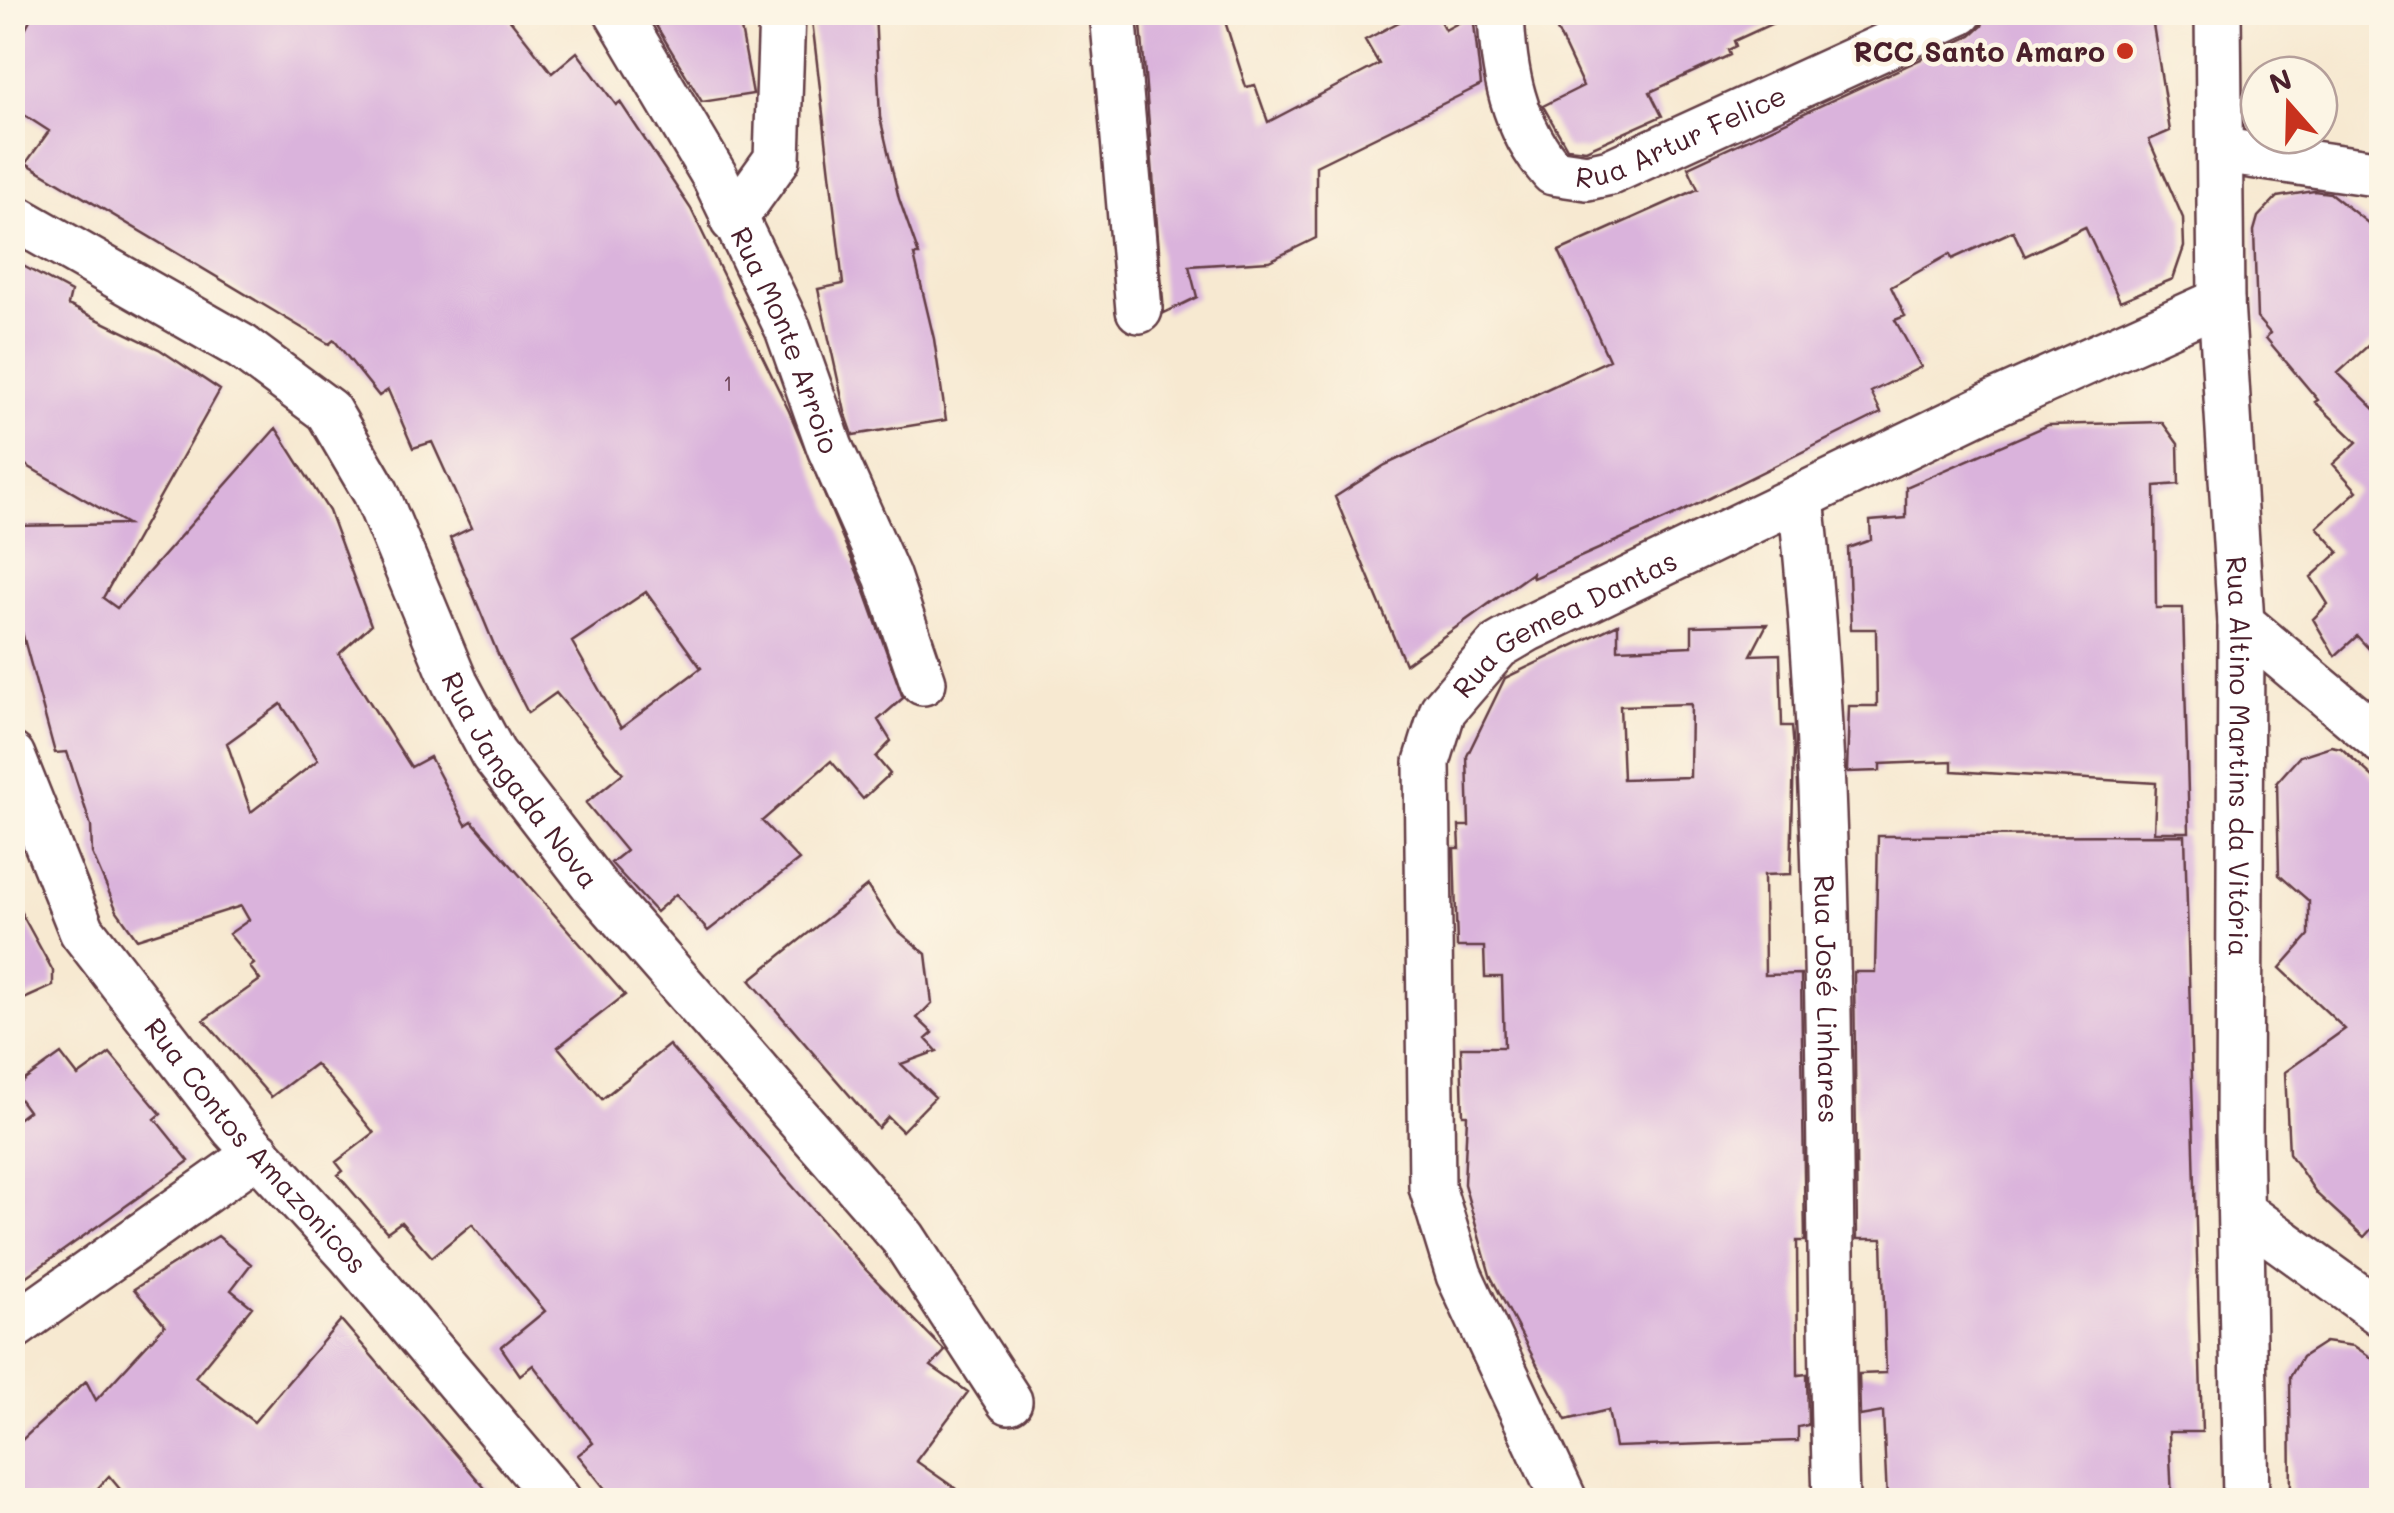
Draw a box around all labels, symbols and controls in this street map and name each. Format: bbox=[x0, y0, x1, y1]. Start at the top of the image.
place label: RCC Santo Amaro bbox=[1853, 33, 2105, 69]
marker: RCC Santo Amaro bbox=[2114, 40, 2136, 62]
north arrow bbox=[2239, 55, 2339, 155]
text: N bbox=[2264, 60, 2296, 101]
street label: Rua Artur Felice bbox=[1573, 76, 1792, 196]
street label: Rua Monte Arroio bbox=[723, 221, 848, 458]
house number: 1 bbox=[723, 368, 733, 397]
street label: Rua Gemea Dantas bbox=[1444, 542, 1682, 705]
street label: Rua Altino Martins da Vitória bbox=[2219, 555, 2259, 957]
street label: Rua Jangada Nova bbox=[434, 666, 608, 895]
street label: Rua José Linhares bbox=[1807, 874, 1848, 1124]
street label: Rua Contos Amazonicos bbox=[137, 1010, 376, 1280]

